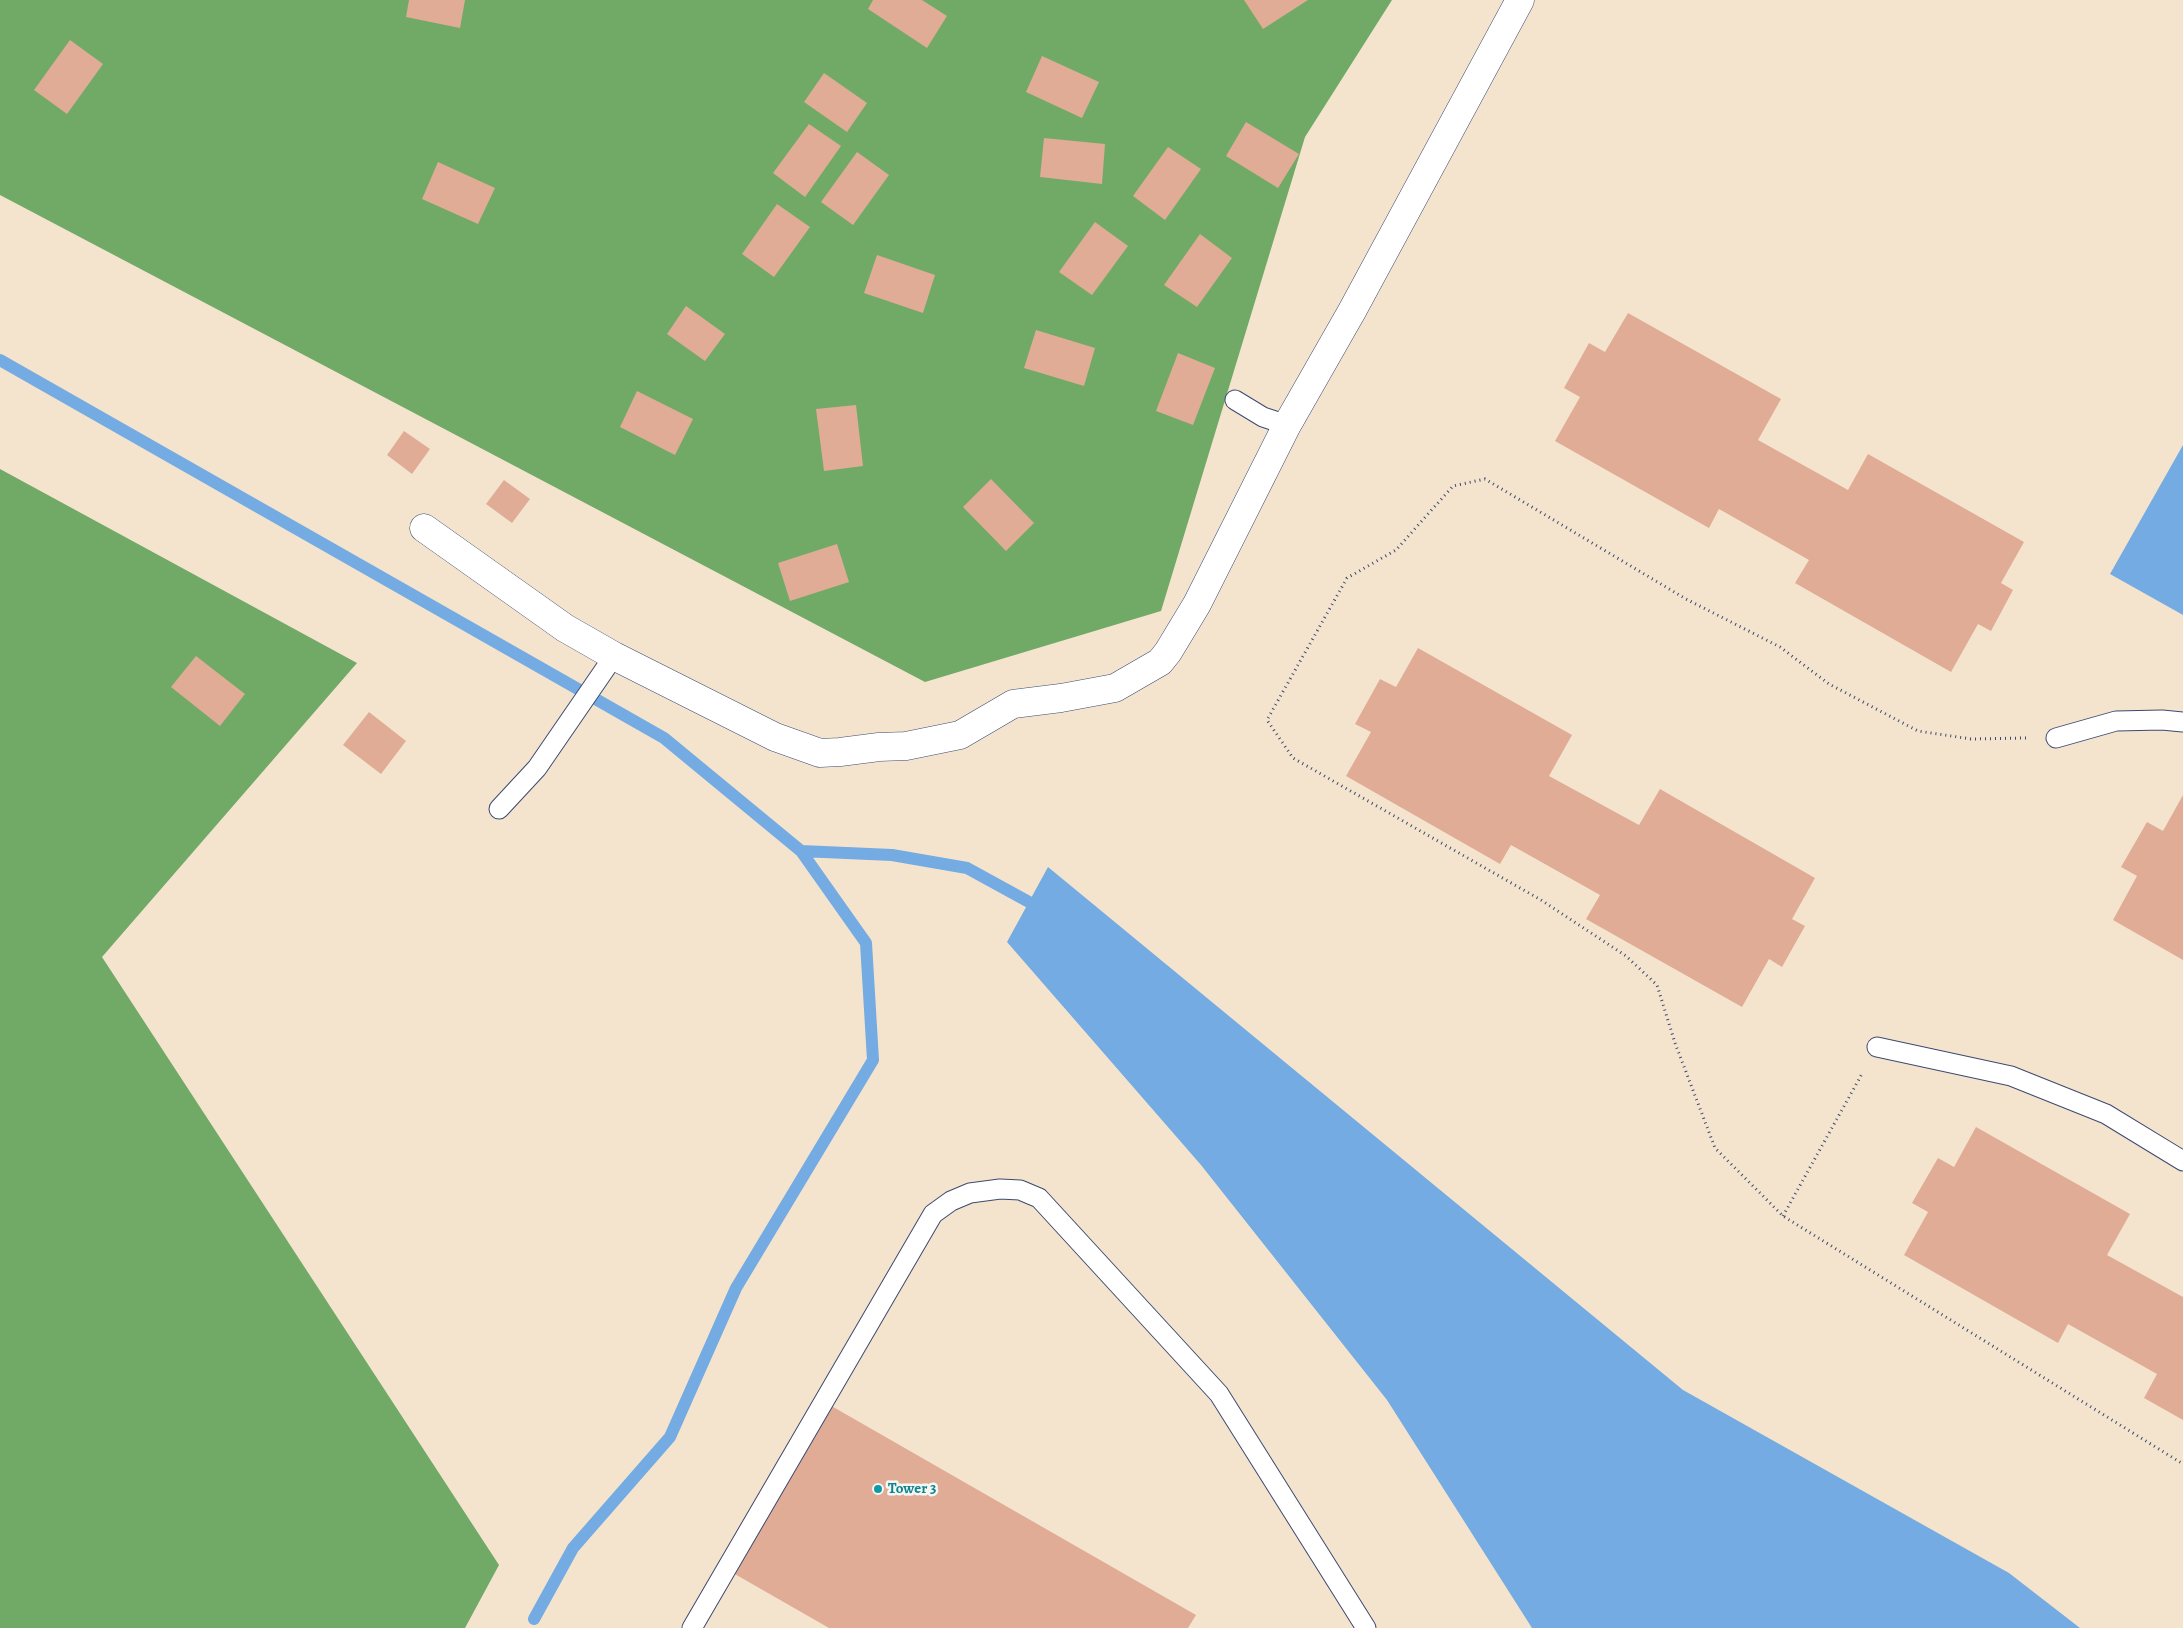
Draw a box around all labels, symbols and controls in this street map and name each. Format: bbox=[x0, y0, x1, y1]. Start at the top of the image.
place label: Tower 3 bbox=[888, 1480, 936, 1498]
marker: Tower 3 bbox=[872, 1483, 884, 1495]

